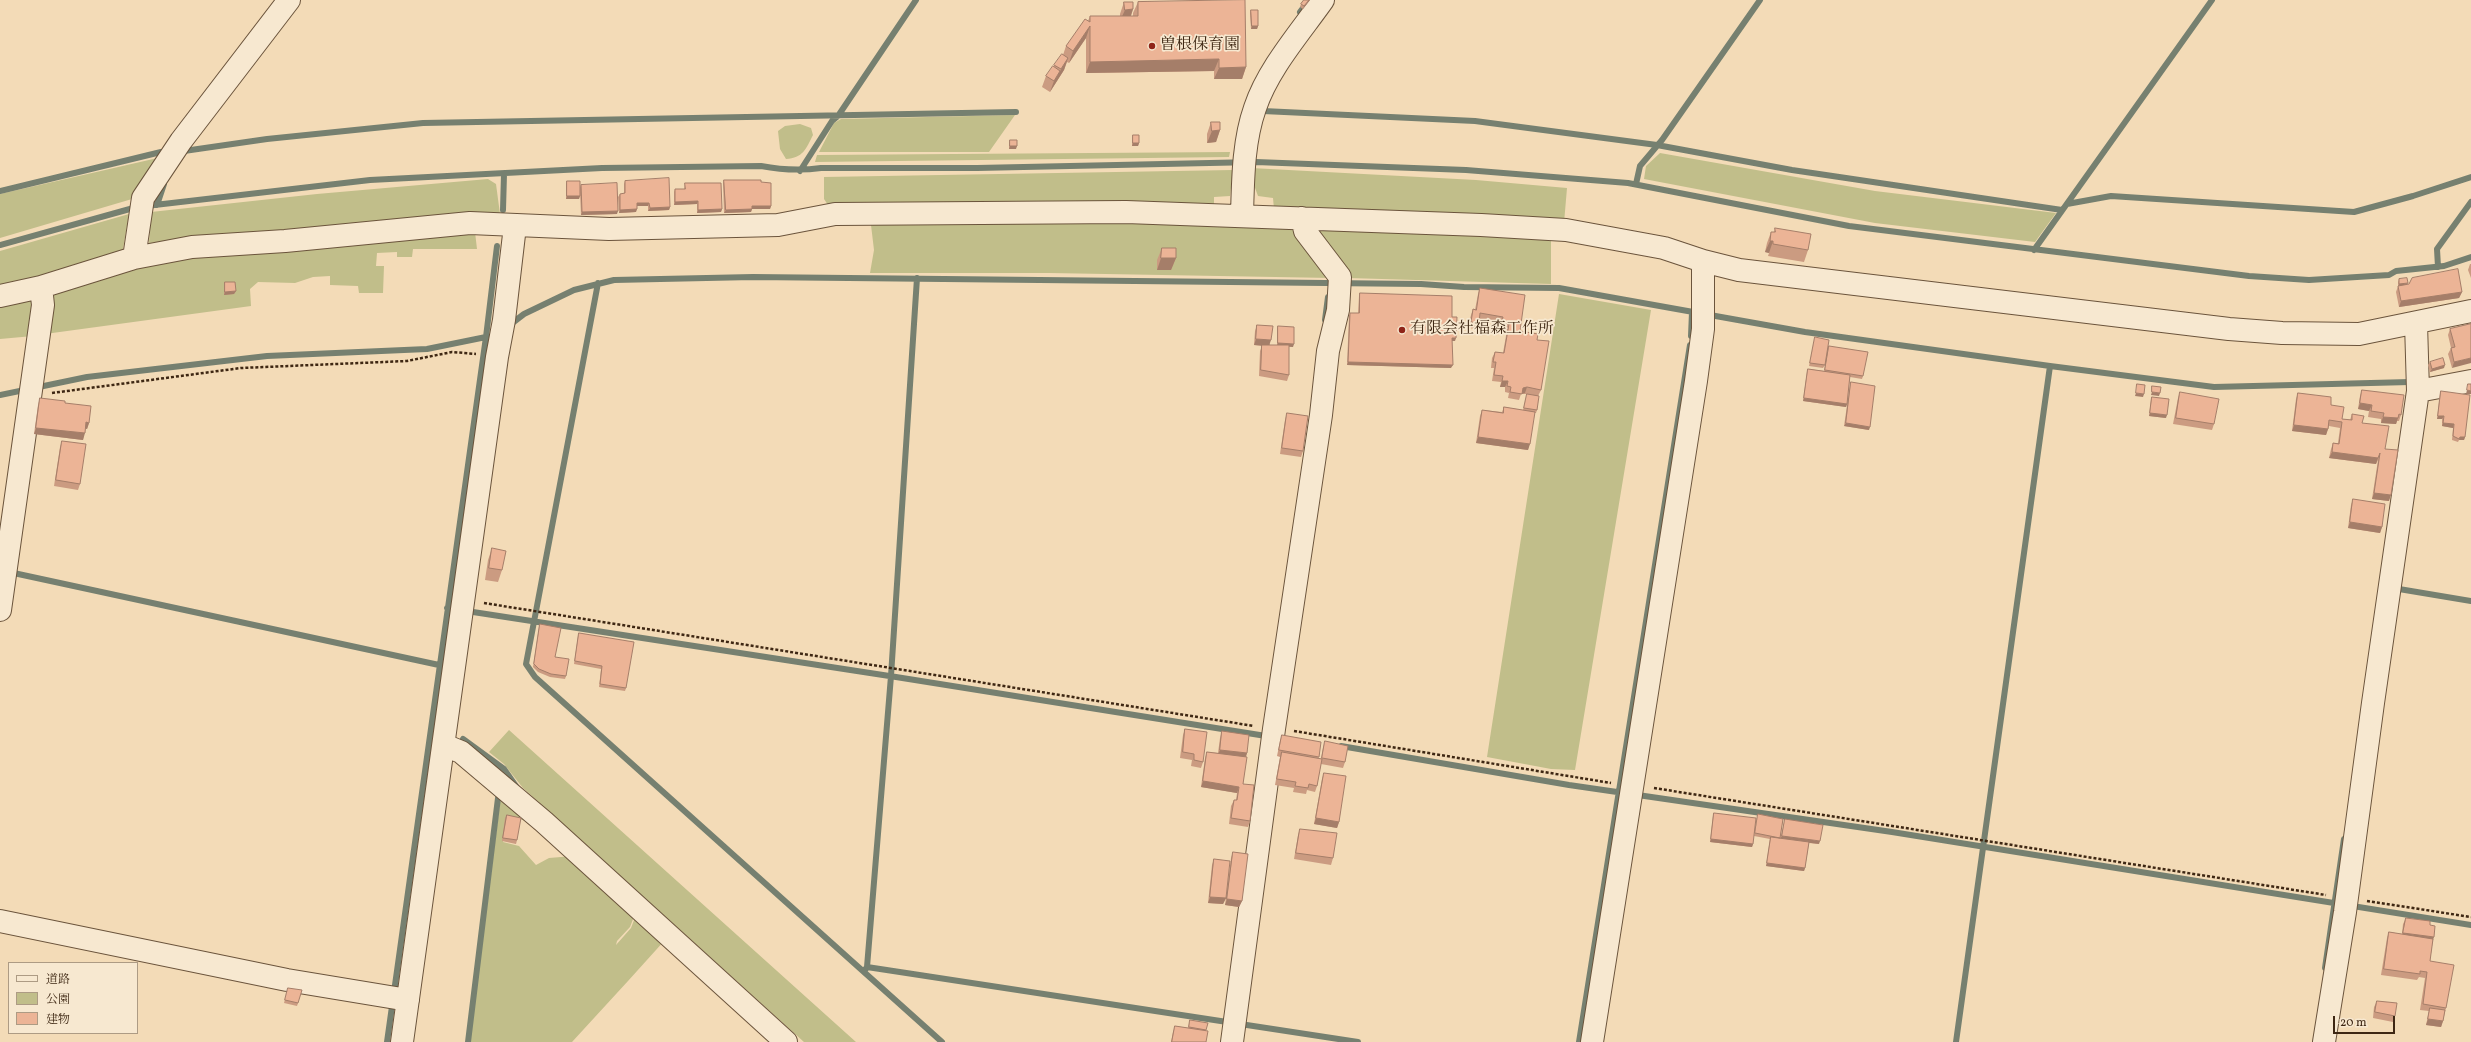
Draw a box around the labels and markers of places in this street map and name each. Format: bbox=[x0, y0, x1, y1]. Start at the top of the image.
place label: 曽根保育園 bbox=[1160, 36, 1240, 56]
marker: 曽根保育園 bbox=[1147, 41, 1157, 51]
place label: 有限会社福森工作所 bbox=[1410, 320, 1554, 340]
marker: 有限会社福森工作所 bbox=[1397, 325, 1407, 335]

